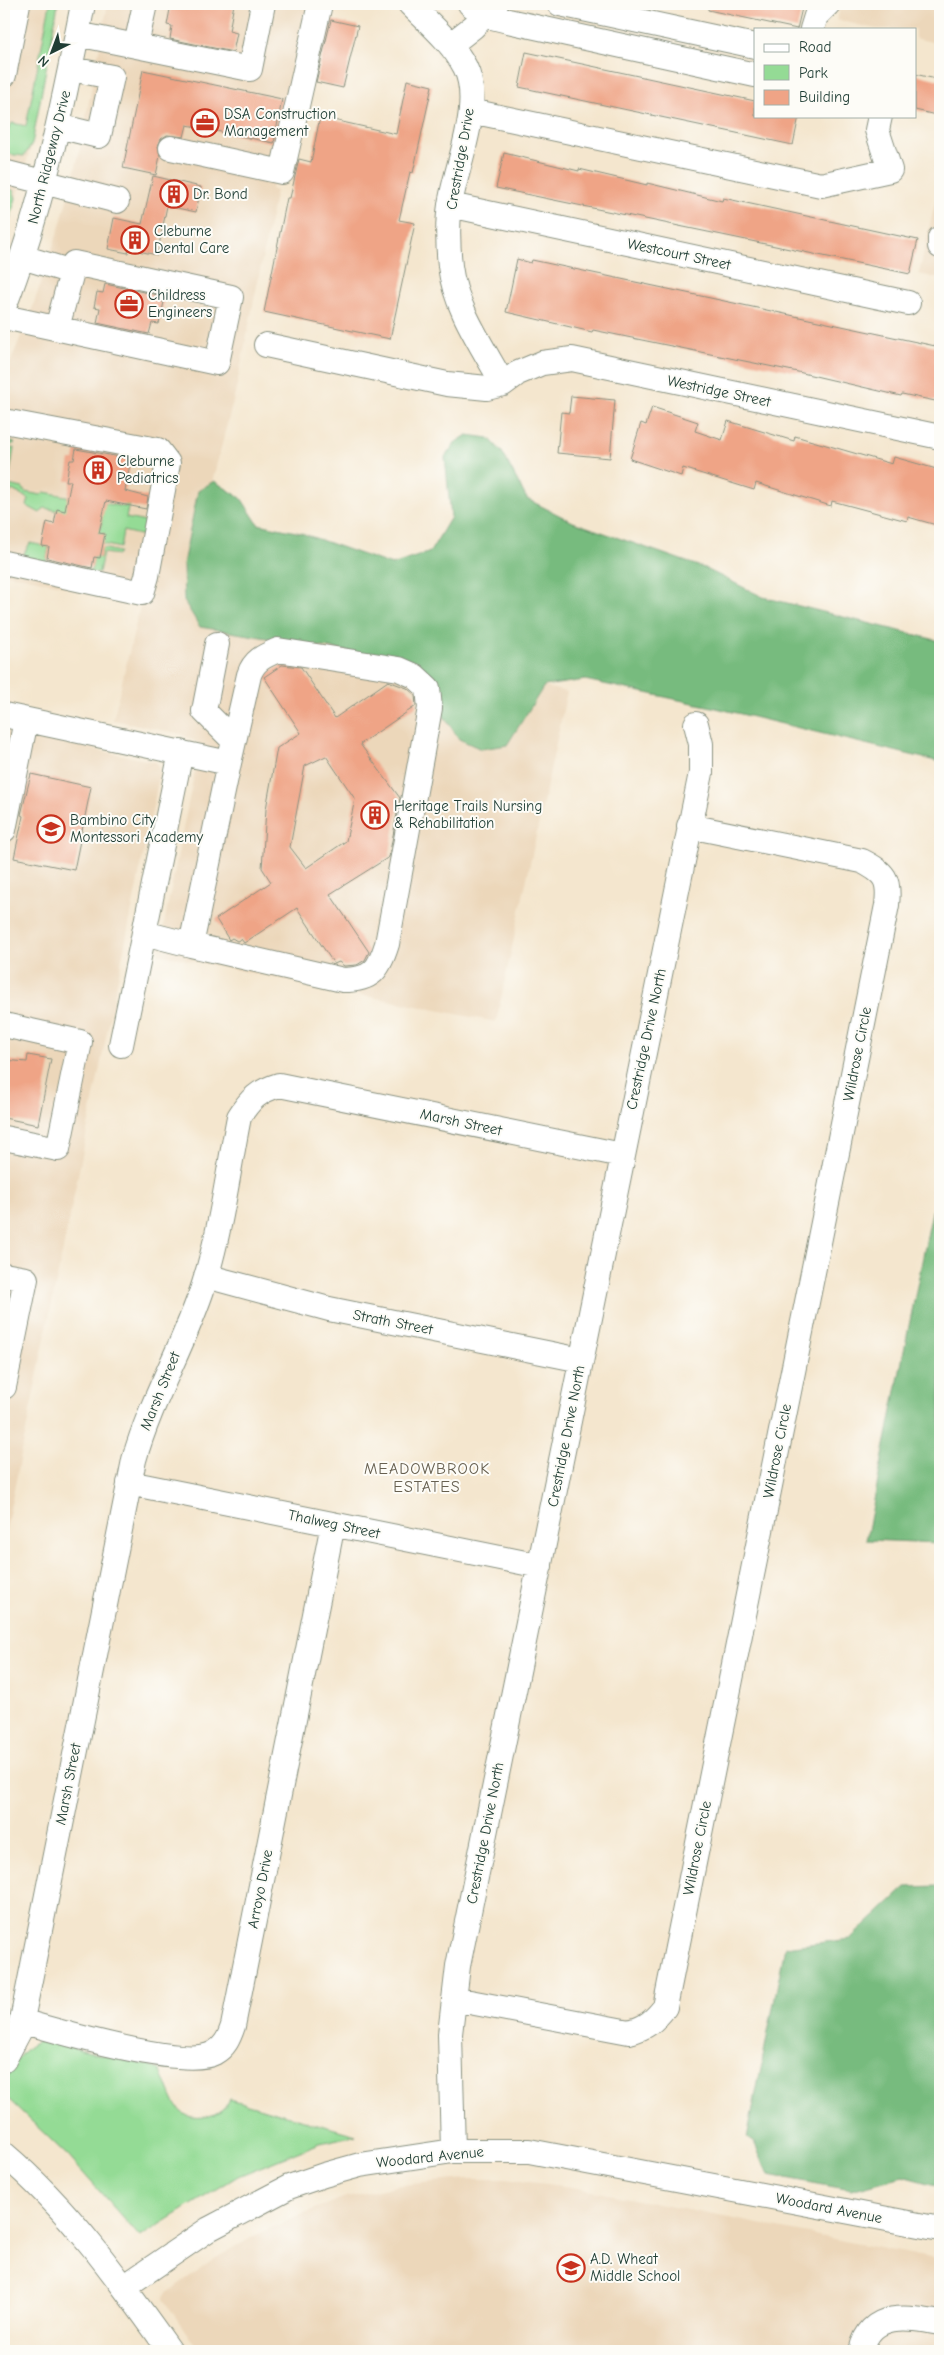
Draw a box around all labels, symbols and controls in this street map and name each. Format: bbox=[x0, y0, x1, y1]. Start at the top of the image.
north arrow bbox=[28, 28, 78, 78]
legend bbox=[754, 28, 916, 118]
text: Road bbox=[799, 38, 831, 56]
text: N bbox=[35, 52, 53, 71]
text: Park bbox=[799, 64, 828, 82]
street label: North Ridgeway Drive bbox=[24, 88, 74, 226]
text: Building bbox=[799, 88, 850, 106]
place label: DSA Construction Management bbox=[224, 105, 336, 140]
street label: Crestridge Drive bbox=[442, 106, 478, 211]
office icon: DSA Construction Management bbox=[190, 108, 220, 138]
building icon: Dr. Bond bbox=[159, 179, 189, 209]
place label: Dr. Bond bbox=[193, 185, 248, 203]
place label: Cleburne Dental Care bbox=[154, 222, 230, 257]
building icon: Cleburne Dental Care bbox=[120, 225, 150, 255]
street label: Westcourt Street bbox=[626, 234, 733, 274]
place label: Childress Engineers bbox=[148, 286, 212, 321]
office icon: Childress Engineers bbox=[114, 289, 144, 319]
street label: Westridge Street bbox=[666, 371, 773, 411]
place label: Cleburne Pediatrics bbox=[117, 452, 179, 487]
building icon: Cleburne Pediatrics bbox=[83, 455, 113, 485]
place label: Heritage Trails Nursing & Rehabilitation bbox=[394, 797, 542, 832]
building icon: Heritage Trails Nursing & Rehabilitation bbox=[360, 800, 390, 830]
place label: Bambino City Montessori Academy bbox=[70, 811, 203, 846]
school or university icon: Bambino City Montessori Academy bbox=[36, 814, 66, 844]
street label: Crestridge Drive North bbox=[622, 967, 670, 1111]
street label: Wildrose Circle bbox=[839, 1005, 875, 1103]
street label: Marsh Street bbox=[418, 1105, 504, 1140]
street label: Strath Street bbox=[352, 1305, 435, 1339]
street label: Marsh Street bbox=[136, 1348, 184, 1433]
street label: Crestridge Drive North bbox=[543, 1364, 589, 1508]
street label: Wildrose Circle bbox=[759, 1402, 795, 1500]
district label: MEADOWBROOK ESTATES bbox=[364, 1460, 490, 1496]
street label: Thalweg Street bbox=[286, 1505, 382, 1543]
street label: Marsh Street bbox=[51, 1741, 85, 1827]
street label: Crestridge Drive North bbox=[462, 1761, 508, 1905]
street label: Wildrose Circle bbox=[679, 1799, 715, 1897]
street label: Arroyo Drive bbox=[244, 1848, 277, 1930]
street label: Woodard Avenue bbox=[375, 2142, 485, 2172]
street label: Woodard Avenue bbox=[774, 2189, 884, 2227]
place label: A.D. Wheat Middle School bbox=[590, 2250, 680, 2285]
school or university icon: A.D. Wheat Middle School bbox=[556, 2253, 586, 2283]

